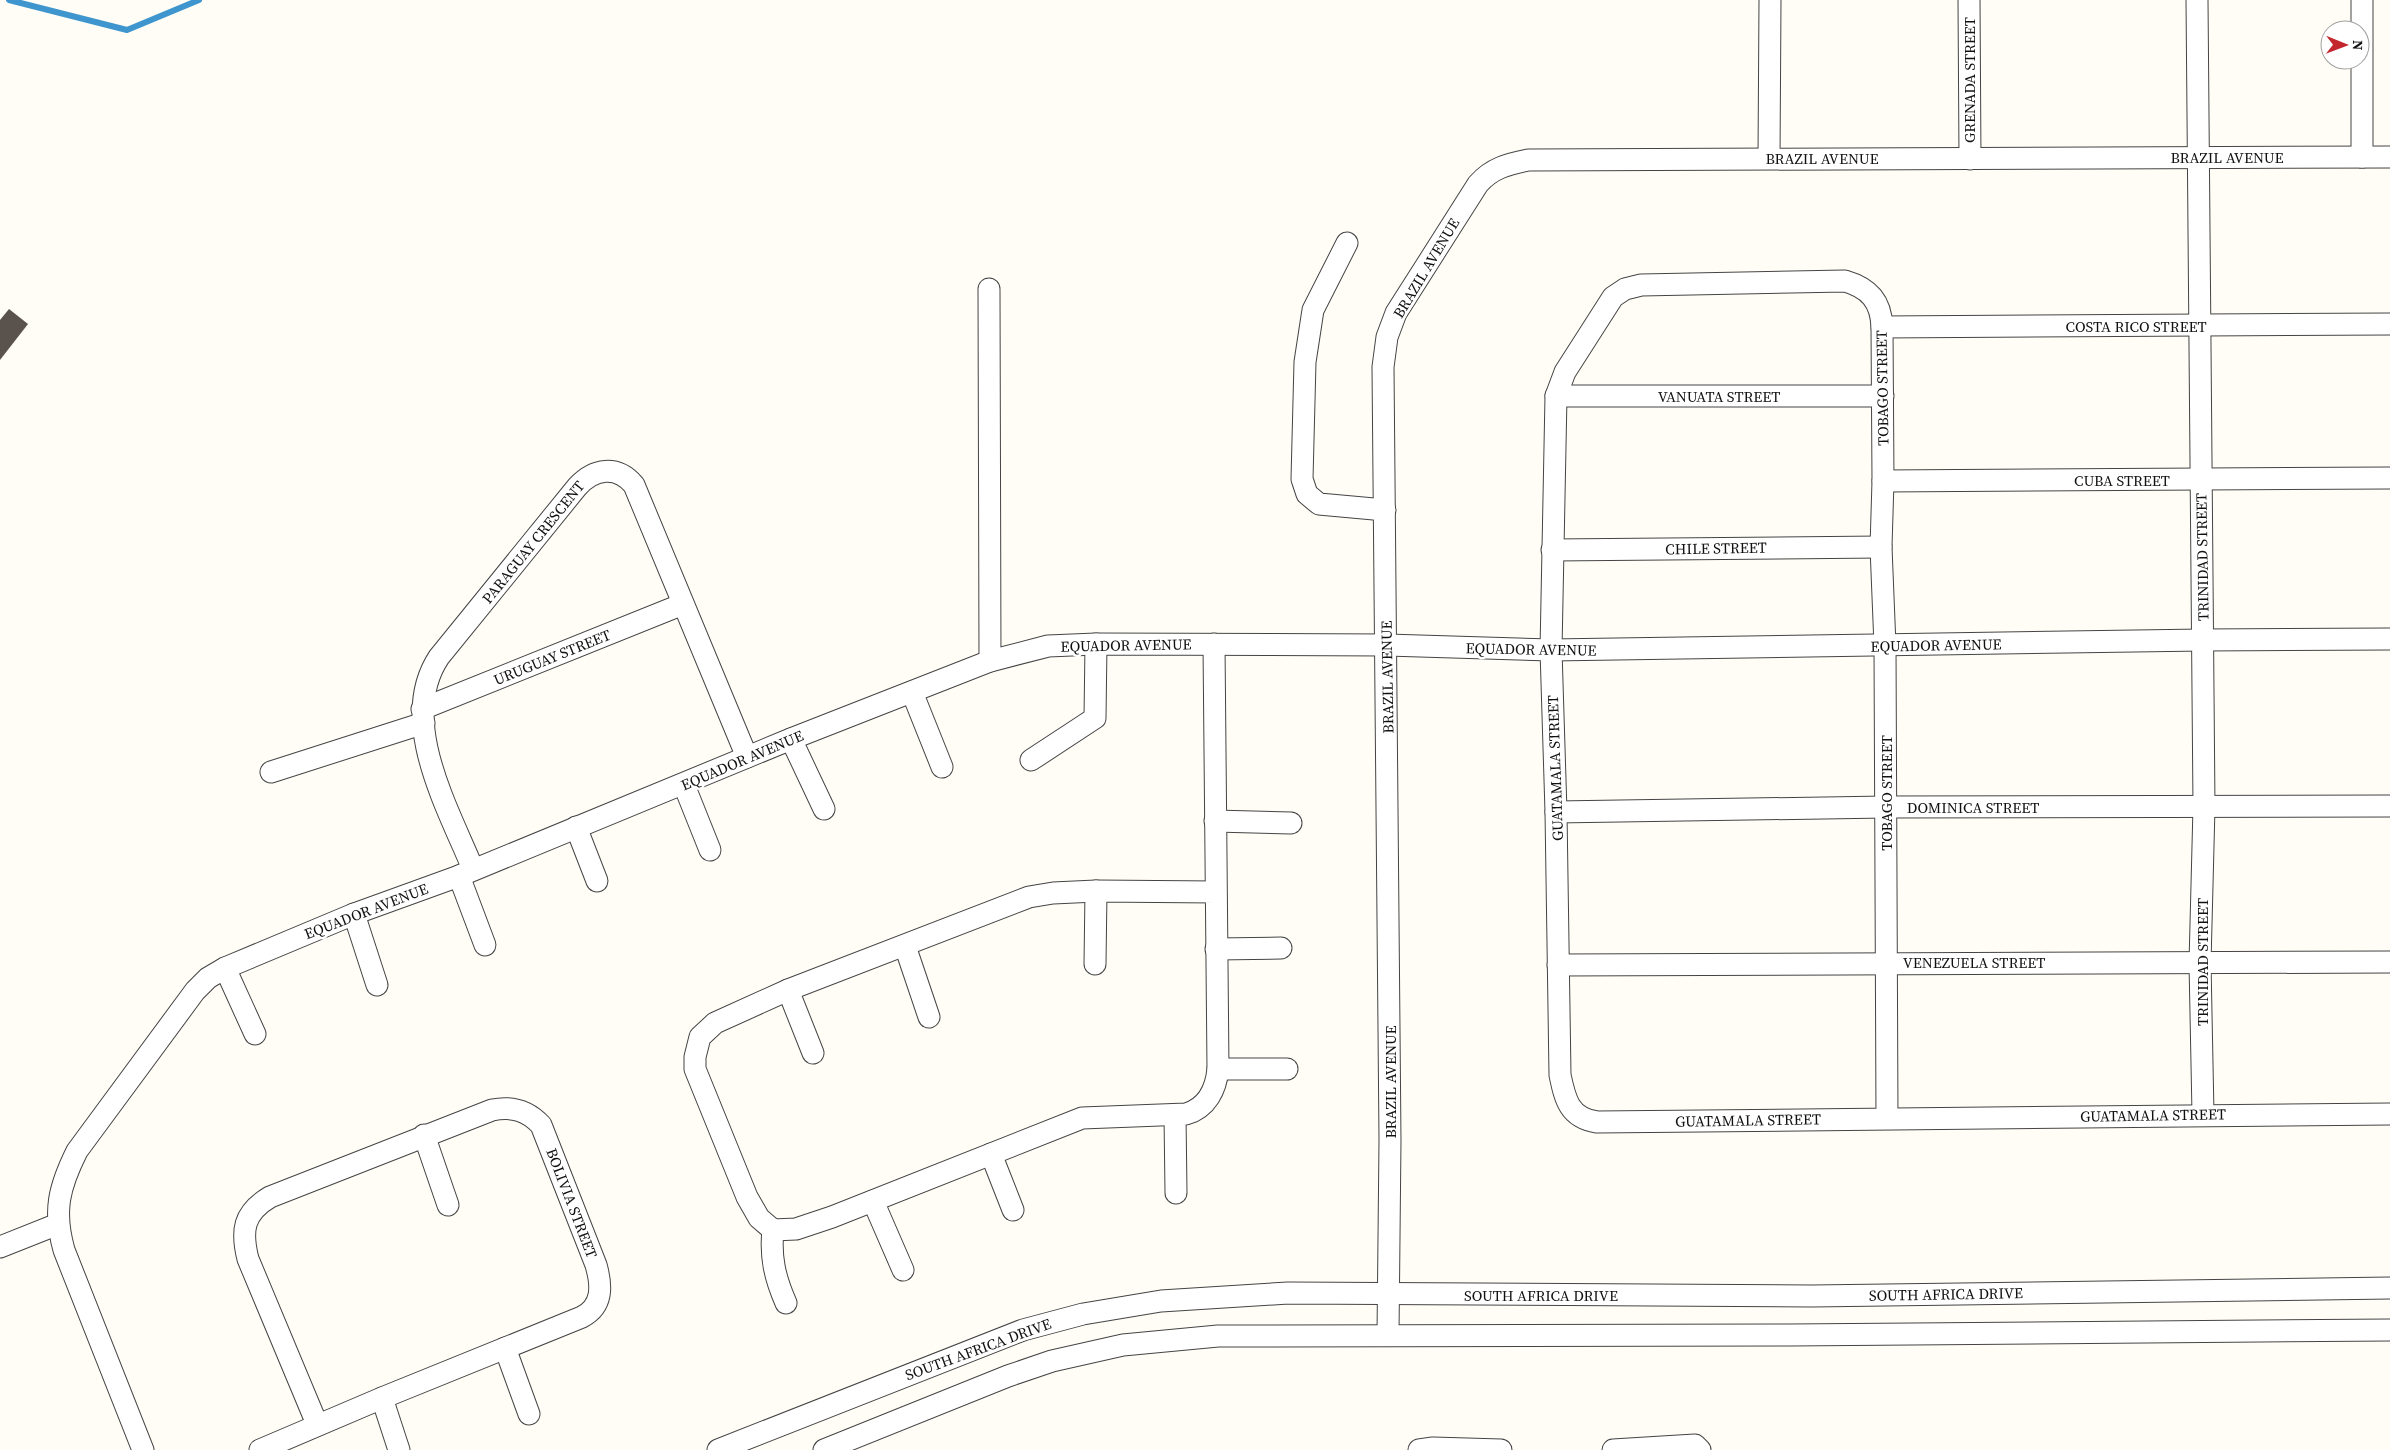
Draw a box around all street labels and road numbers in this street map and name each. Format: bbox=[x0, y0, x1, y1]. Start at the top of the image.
street label: GRENADA STREET bbox=[1959, 17, 1980, 143]
street label: BRAZIL AVENUE bbox=[2170, 147, 2284, 168]
street label: BRAZIL AVENUE bbox=[1765, 148, 1879, 169]
street label: BRAZIL AVENUE bbox=[1388, 214, 1464, 322]
street label: COSTA RICO STREET bbox=[2065, 316, 2207, 337]
street label: TOBAGO STREET bbox=[1870, 330, 1894, 446]
street label: VANUATA STREET bbox=[1658, 386, 1780, 407]
street label: CUBA STREET bbox=[2074, 470, 2170, 491]
street label: PARAGUAY CRESCENT bbox=[477, 476, 589, 608]
street label: TRINIDAD STREET bbox=[2190, 493, 2214, 621]
street label: CHILE STREET bbox=[1665, 537, 1767, 559]
street label: BRAZIL AVENUE bbox=[1376, 620, 1398, 734]
street label: URUGUAY STREET bbox=[490, 624, 614, 690]
street label: EQUADOR AVENUE bbox=[1060, 633, 1192, 657]
street label: EQUADOR AVENUE bbox=[1870, 633, 2002, 657]
street label: EQUADOR AVENUE bbox=[1465, 637, 1597, 661]
street label: GUATAMALA STREET bbox=[1542, 695, 1568, 841]
street label: EQUADOR AVENUE bbox=[678, 725, 806, 795]
street label: TOBAGO STREET bbox=[1876, 735, 1897, 851]
street label: DOMINICA STREET bbox=[1907, 797, 2039, 818]
street label: EQUADOR AVENUE bbox=[301, 878, 431, 944]
street label: TRINIDAD STREET bbox=[2192, 898, 2213, 1026]
street label: VENEZUELA STREET bbox=[1903, 952, 2045, 973]
street label: BRAZIL AVENUE bbox=[1380, 1025, 1401, 1139]
street label: GUATAMALA STREET bbox=[2080, 1103, 2226, 1127]
street label: GUATAMALA STREET bbox=[1675, 1108, 1821, 1132]
street label: BOLIVIA STREET bbox=[541, 1145, 603, 1261]
street label: SOUTH AFRICA DRIVE bbox=[1869, 1282, 2023, 1306]
street label: SOUTH AFRICA DRIVE bbox=[1464, 1285, 1618, 1306]
street label: SOUTH AFRICA DRIVE bbox=[902, 1313, 1054, 1385]

